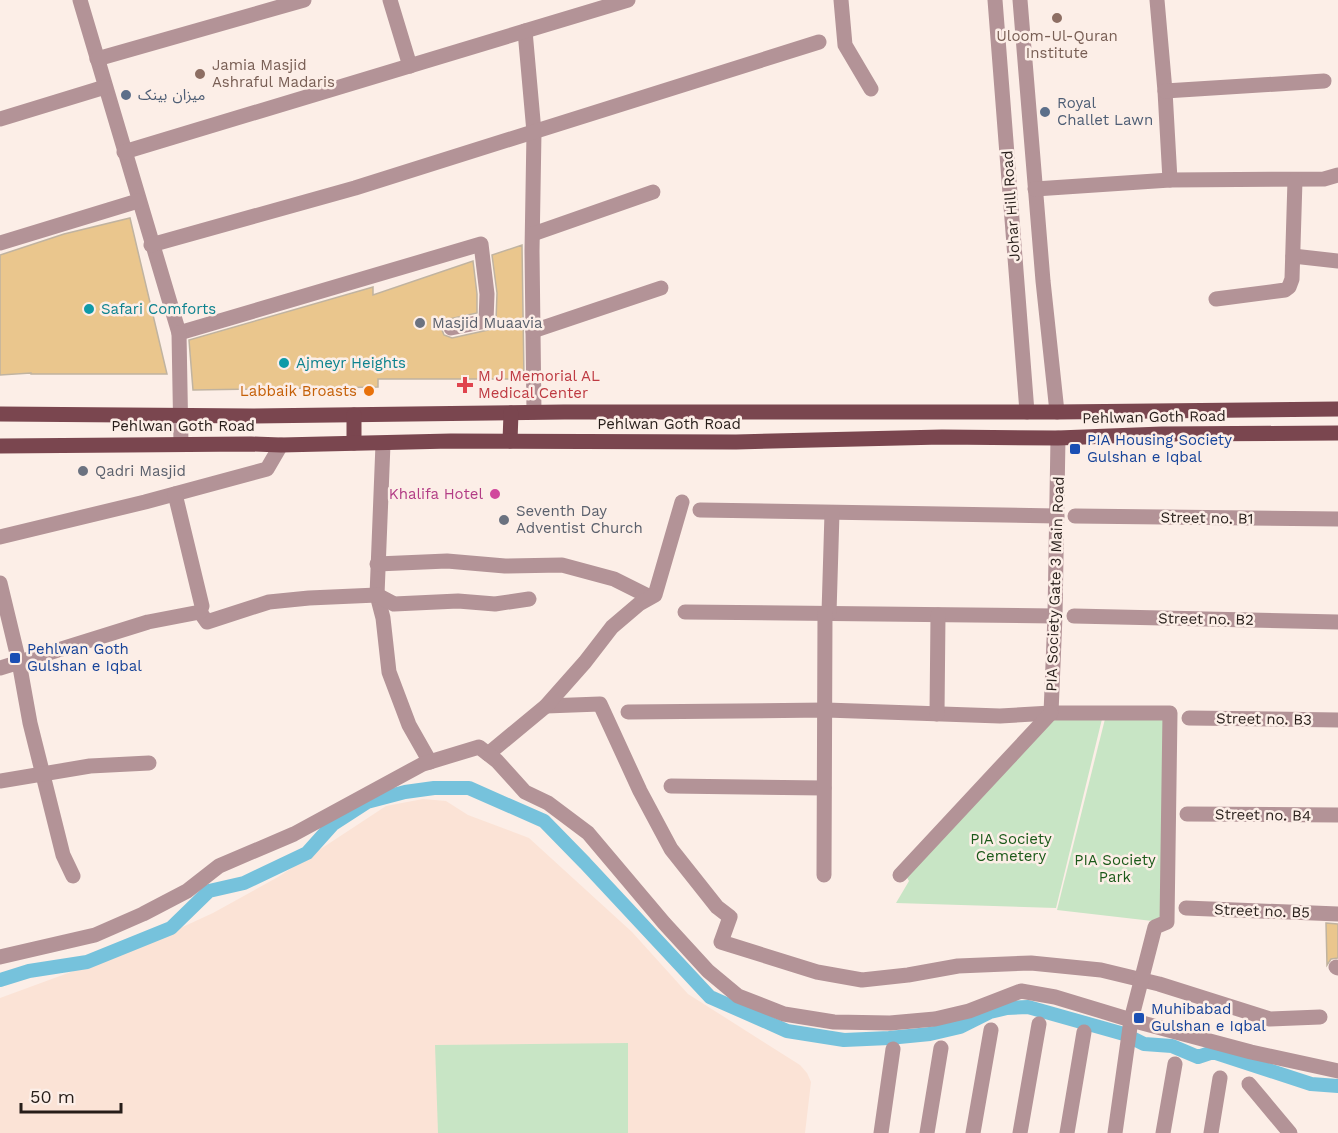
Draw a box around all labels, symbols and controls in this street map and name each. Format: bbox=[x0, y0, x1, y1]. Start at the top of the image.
marker: Uloom-Ul-Quran Institute bbox=[1050, 11, 1064, 25]
place label: Uloom-Ul-Quran Institute bbox=[996, 27, 1118, 62]
place label: Jamia Masjid Ashraful Madaris bbox=[212, 56, 335, 91]
marker: Jamia Masjid Ashraful Madaris bbox=[193, 67, 207, 81]
place label: میزان بینک bbox=[138, 86, 205, 104]
marker: میزان بینک bbox=[119, 88, 133, 102]
place label: Royal Challet Lawn bbox=[1057, 94, 1153, 129]
marker: Royal Challet Lawn bbox=[1038, 105, 1052, 119]
street label: Johar Hill Road bbox=[998, 150, 1024, 262]
place label: Safari Comforts bbox=[101, 300, 216, 318]
marker: Safari Comforts bbox=[82, 302, 96, 316]
place label: Masjid Muaavia bbox=[432, 314, 543, 332]
marker: Masjid Muaavia bbox=[413, 316, 427, 330]
place label: Ajmeyr Heights bbox=[296, 354, 406, 372]
marker: Ajmeyr Heights bbox=[277, 356, 291, 370]
place label: M J Memorial AL Medical Center bbox=[478, 367, 600, 402]
marker: M J Memorial AL Medical Center bbox=[456, 376, 474, 394]
place label: Labbaik Broasts bbox=[240, 382, 357, 400]
marker: Labbaik Broasts bbox=[362, 384, 376, 398]
street label: Pehlwan Goth Road bbox=[1082, 407, 1226, 427]
street label: Pehlwan Goth Road bbox=[597, 415, 741, 433]
street label: Pehlwan Goth Road bbox=[111, 417, 255, 435]
place label: PIA Housing Society Gulshan e Iqbal bbox=[1087, 431, 1232, 466]
marker: PIA Housing Society Gulshan e Iqbal bbox=[1068, 442, 1082, 456]
place label: Qadri Masjid bbox=[95, 462, 186, 480]
marker: Qadri Masjid bbox=[76, 464, 90, 478]
street label: PIA Society Gate 3 Main Road bbox=[1042, 476, 1068, 692]
place label: Khalifa Hotel bbox=[389, 485, 483, 503]
marker: Khalifa Hotel bbox=[488, 487, 502, 501]
place label: Seventh Day Adventist Church bbox=[516, 502, 643, 537]
street label: Street no. B1 bbox=[1160, 508, 1254, 528]
marker: Seventh Day Adventist Church bbox=[497, 513, 511, 527]
street label: Street no. B2 bbox=[1158, 609, 1254, 629]
place label: Pehlwan Goth Gulshan e Iqbal bbox=[27, 640, 142, 675]
marker: Pehlwan Goth Gulshan e Iqbal bbox=[8, 651, 22, 665]
street label: Street no. B3 bbox=[1216, 709, 1312, 729]
street label: Street no. B4 bbox=[1215, 805, 1311, 825]
park label: PIA Society Cemetery bbox=[970, 830, 1052, 865]
park label: PIA Society Park bbox=[1074, 851, 1156, 886]
street label: Street no. B5 bbox=[1214, 900, 1310, 922]
place label: Muhibabad Gulshan e Iqbal bbox=[1151, 1000, 1266, 1035]
marker: Muhibabad Gulshan e Iqbal bbox=[1132, 1011, 1146, 1025]
scale bar bbox=[21, 1076, 122, 1114]
text: 50 m bbox=[30, 1086, 75, 1107]

